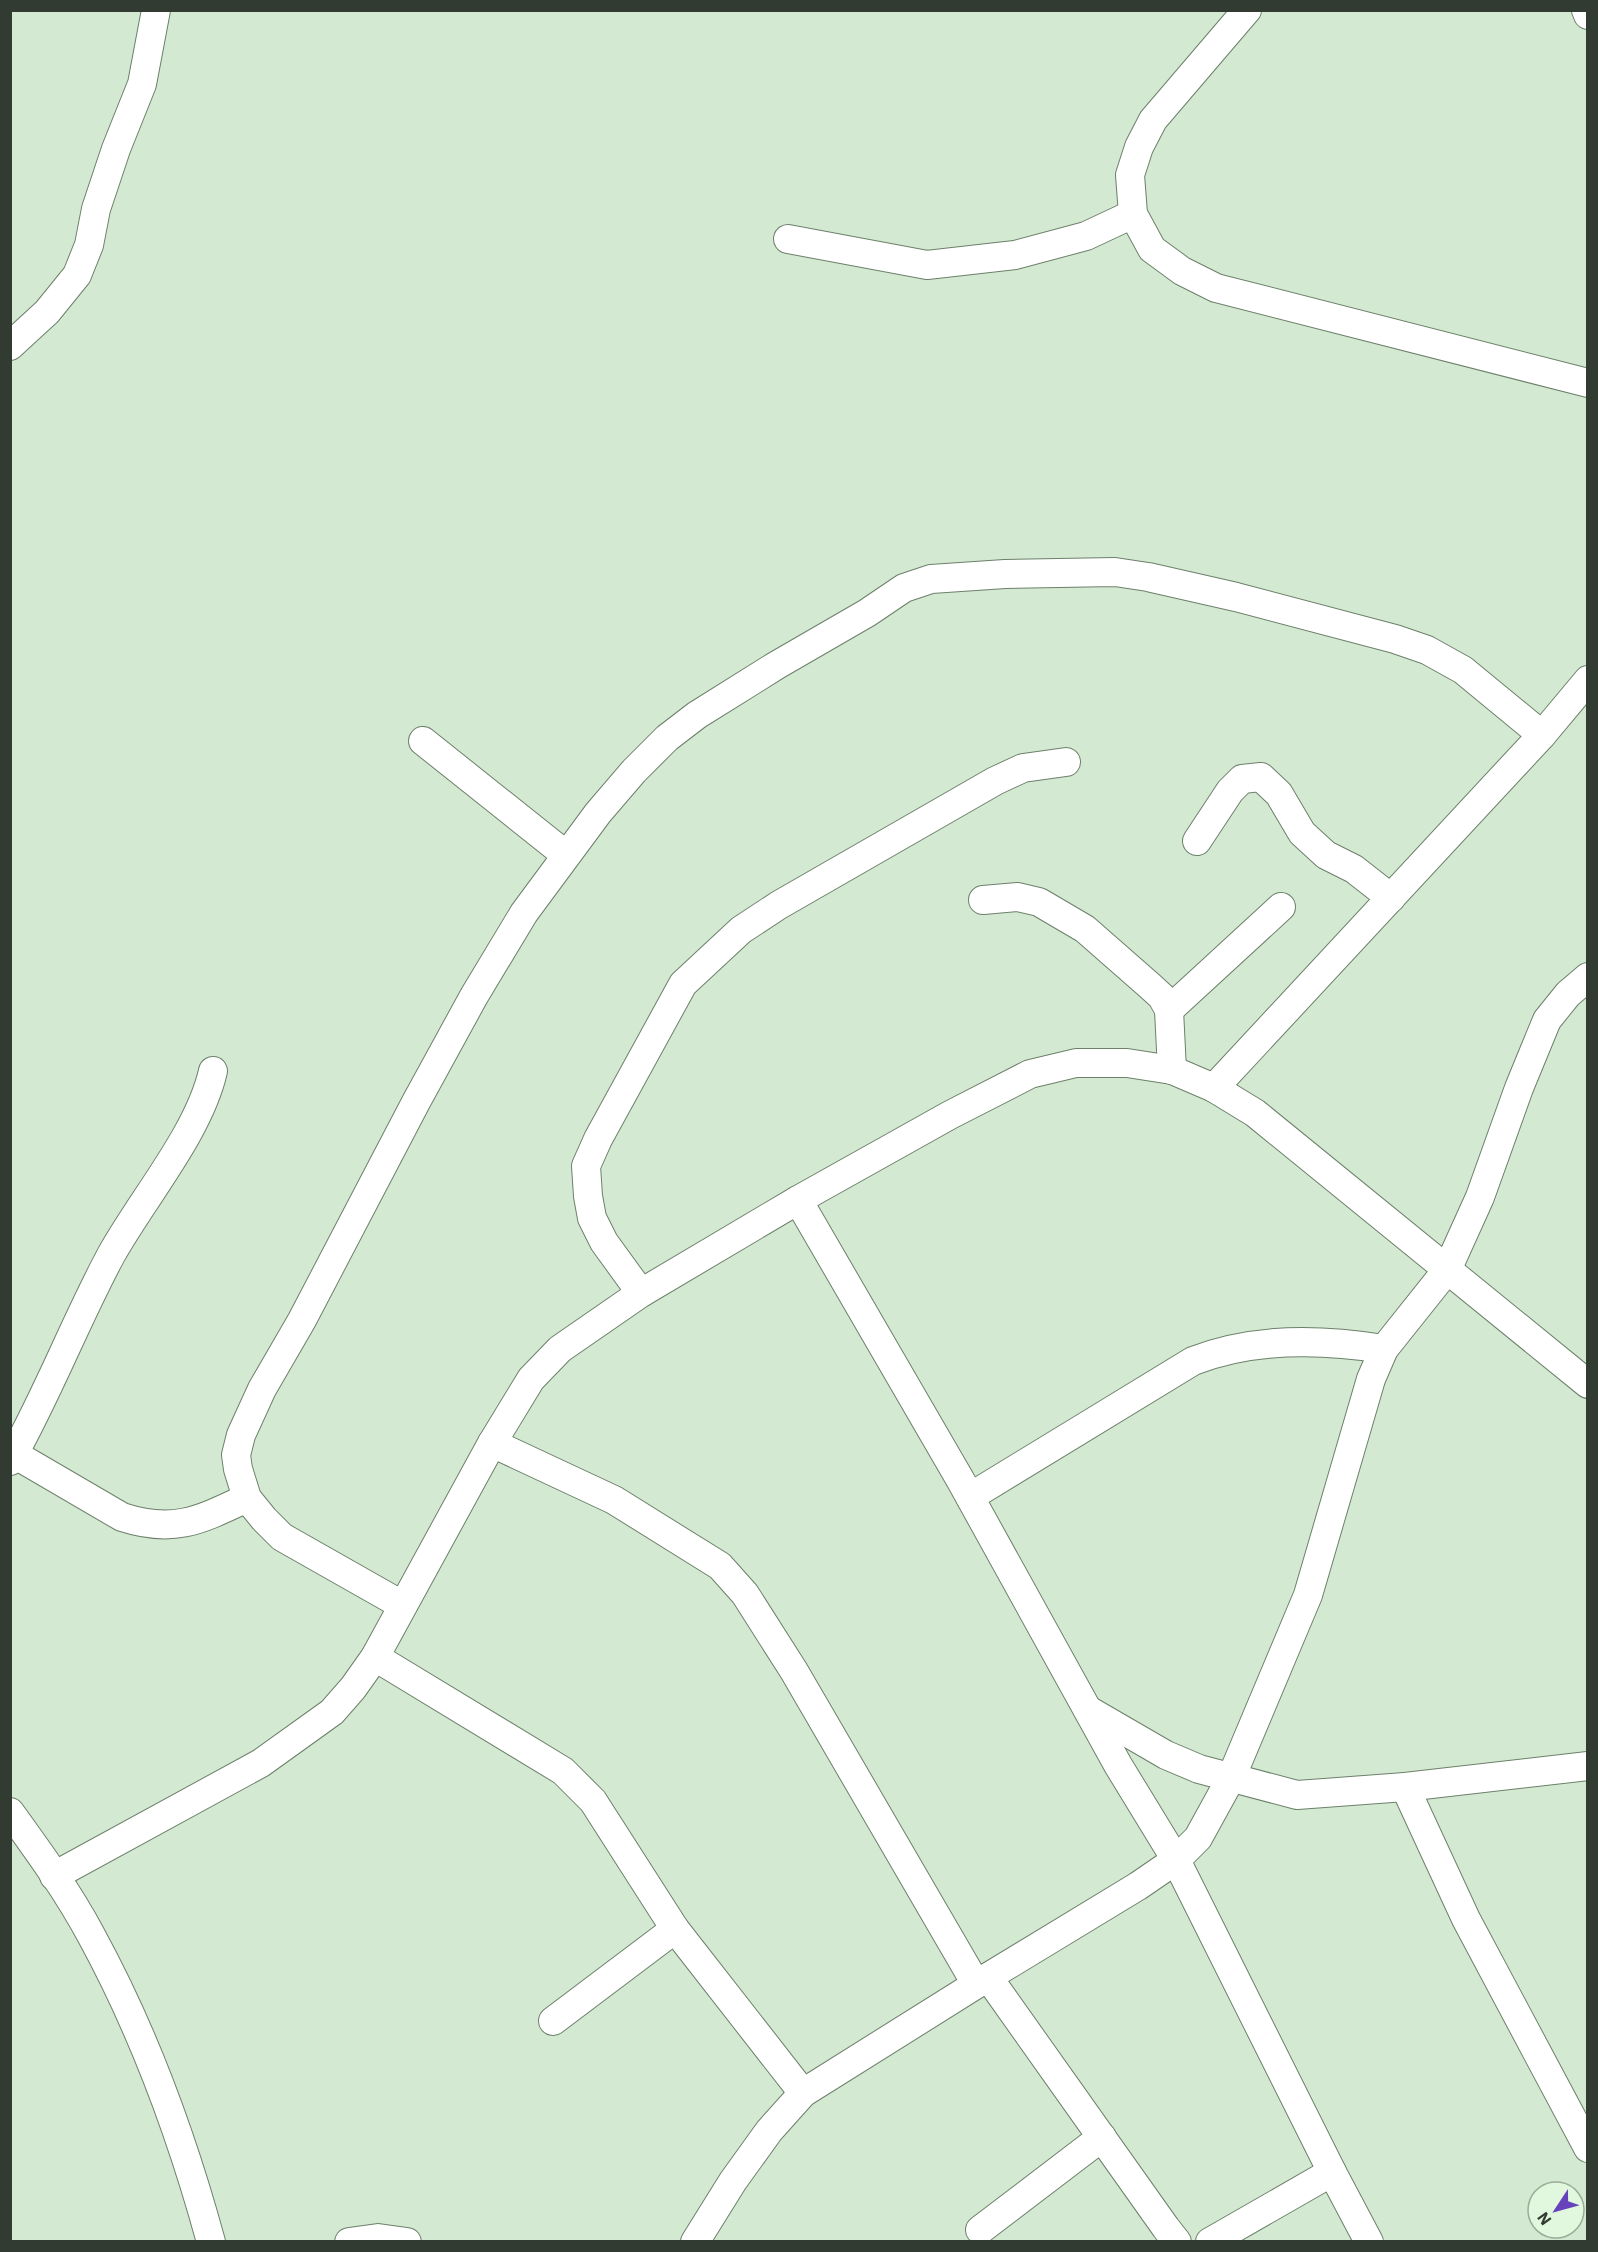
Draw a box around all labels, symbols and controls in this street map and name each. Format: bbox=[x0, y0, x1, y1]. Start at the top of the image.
north arrow bbox=[1526, 2180, 1586, 2240]
text: N bbox=[1532, 2208, 1555, 2229]

